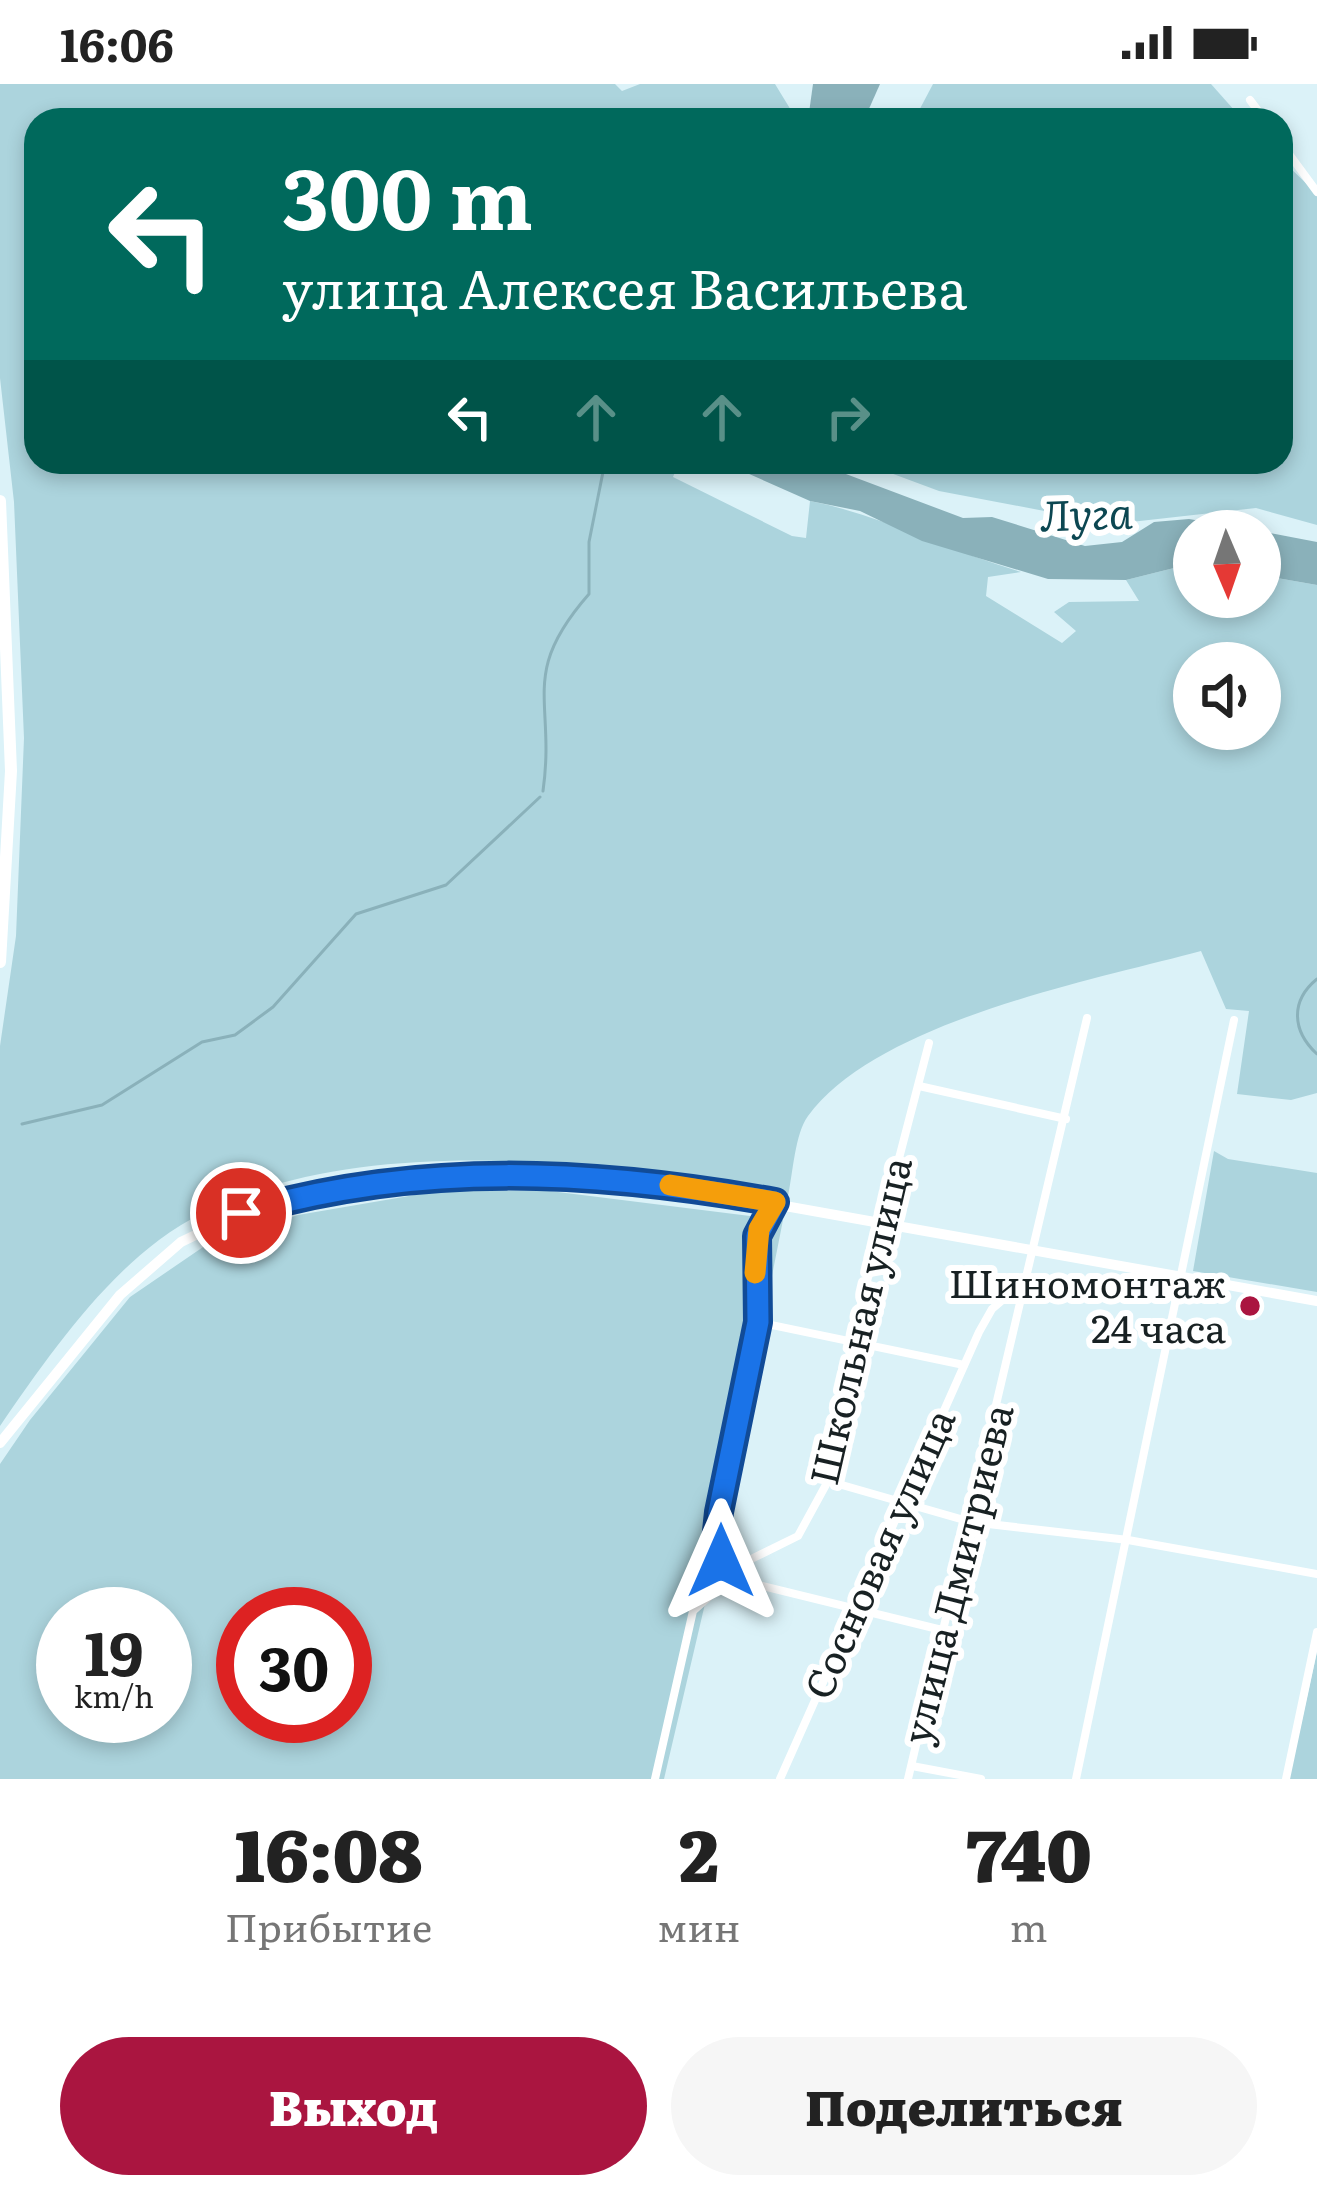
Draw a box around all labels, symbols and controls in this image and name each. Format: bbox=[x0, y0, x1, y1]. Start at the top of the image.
text: 16:06 bbox=[60, 9, 174, 76]
text: 300 m bbox=[282, 131, 533, 256]
icon: left bbox=[84, 156, 240, 312]
text: улица Алексея Васильева bbox=[282, 245, 967, 326]
icon: left bbox=[437, 384, 503, 450]
icon: ahead bbox=[563, 384, 629, 450]
icon: ahead bbox=[689, 384, 755, 450]
icon: right bbox=[815, 384, 881, 450]
water label: Луга bbox=[1038, 479, 1134, 545]
north arrow bbox=[1173, 510, 1281, 618]
map controls bbox=[1173, 510, 1281, 750]
button: sound bbox=[1173, 642, 1281, 750]
street label: Школьная улица bbox=[792, 1151, 924, 1490]
pin bbox=[190, 1162, 292, 1264]
icon: arrive bbox=[208, 1180, 274, 1246]
place label: Шиномонтаж 24 часа bbox=[949, 1252, 1226, 1355]
marker: Шиномонтаж 24 часа bbox=[1237, 1293, 1263, 1319]
street label: улица Дмитриева bbox=[885, 1397, 1025, 1749]
street label: Сосновая улица bbox=[787, 1398, 967, 1707]
position arrow bbox=[658, 1498, 784, 1624]
speed limit sign: 30 bbox=[216, 1587, 372, 1743]
text: 19 bbox=[84, 1605, 144, 1694]
text: km/h bbox=[74, 1673, 154, 1717]
text: 16:08 bbox=[235, 1797, 423, 1904]
text: 2 bbox=[679, 1797, 719, 1904]
text: 740 bbox=[965, 1797, 1092, 1904]
text: Прибытие bbox=[225, 1896, 432, 1954]
text: мин bbox=[657, 1896, 740, 1954]
text: m bbox=[1010, 1896, 1048, 1954]
button: Выход bbox=[60, 2037, 647, 2175]
button: Поделиться bbox=[671, 2037, 1257, 2175]

